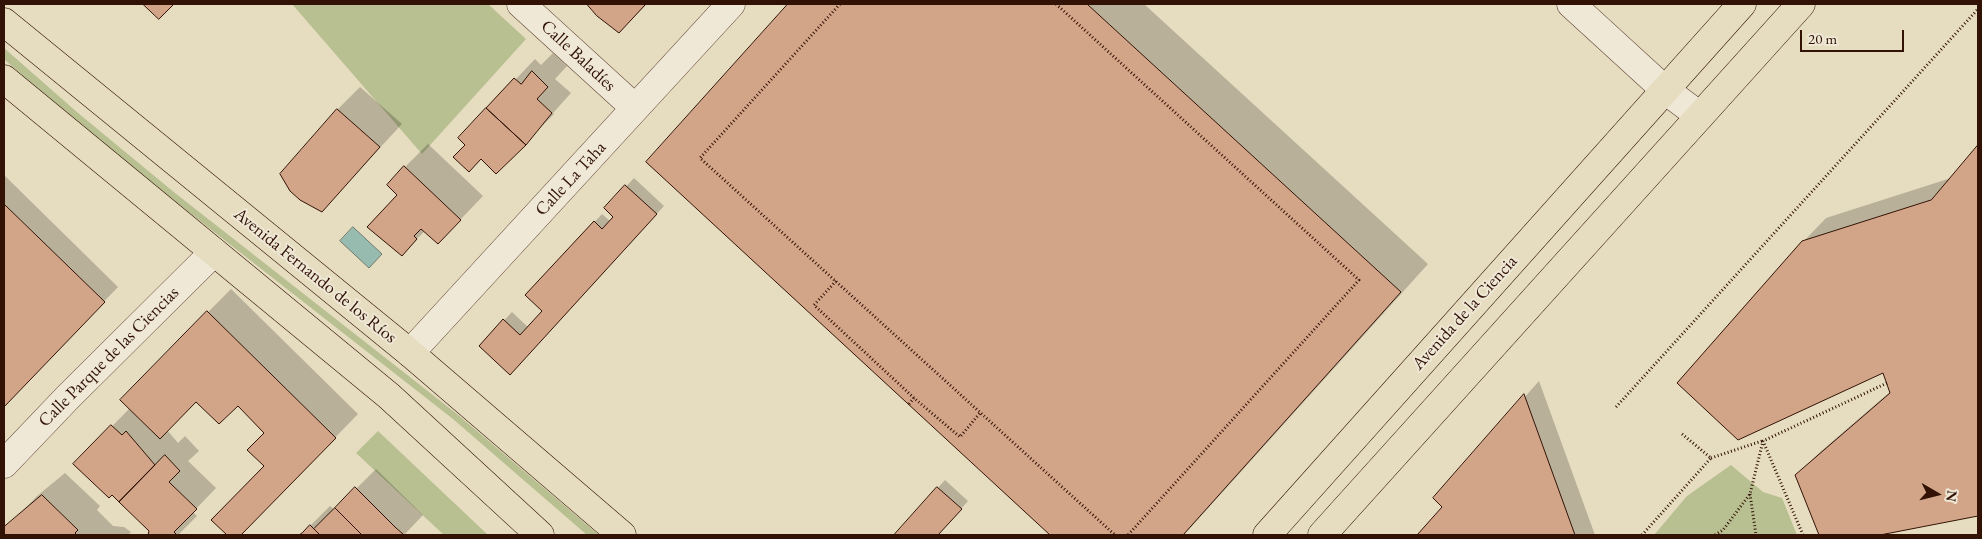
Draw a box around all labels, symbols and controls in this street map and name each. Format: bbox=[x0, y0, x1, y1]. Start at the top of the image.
street label: Calle Baladíes bbox=[536, 16, 620, 96]
scale bar bbox=[1802, 20, 1906, 52]
text: 20 m bbox=[1808, 29, 1837, 48]
street label: Calle La Taha bbox=[531, 137, 611, 221]
street label: Avenida Fernando de los Ríos bbox=[229, 204, 401, 348]
street label: Avenida de la Ciencia bbox=[1408, 251, 1522, 375]
street label: Calle Parque de las Ciencias bbox=[34, 282, 184, 432]
north arrow bbox=[1912, 469, 1962, 519]
text: N bbox=[1942, 489, 1962, 503]

